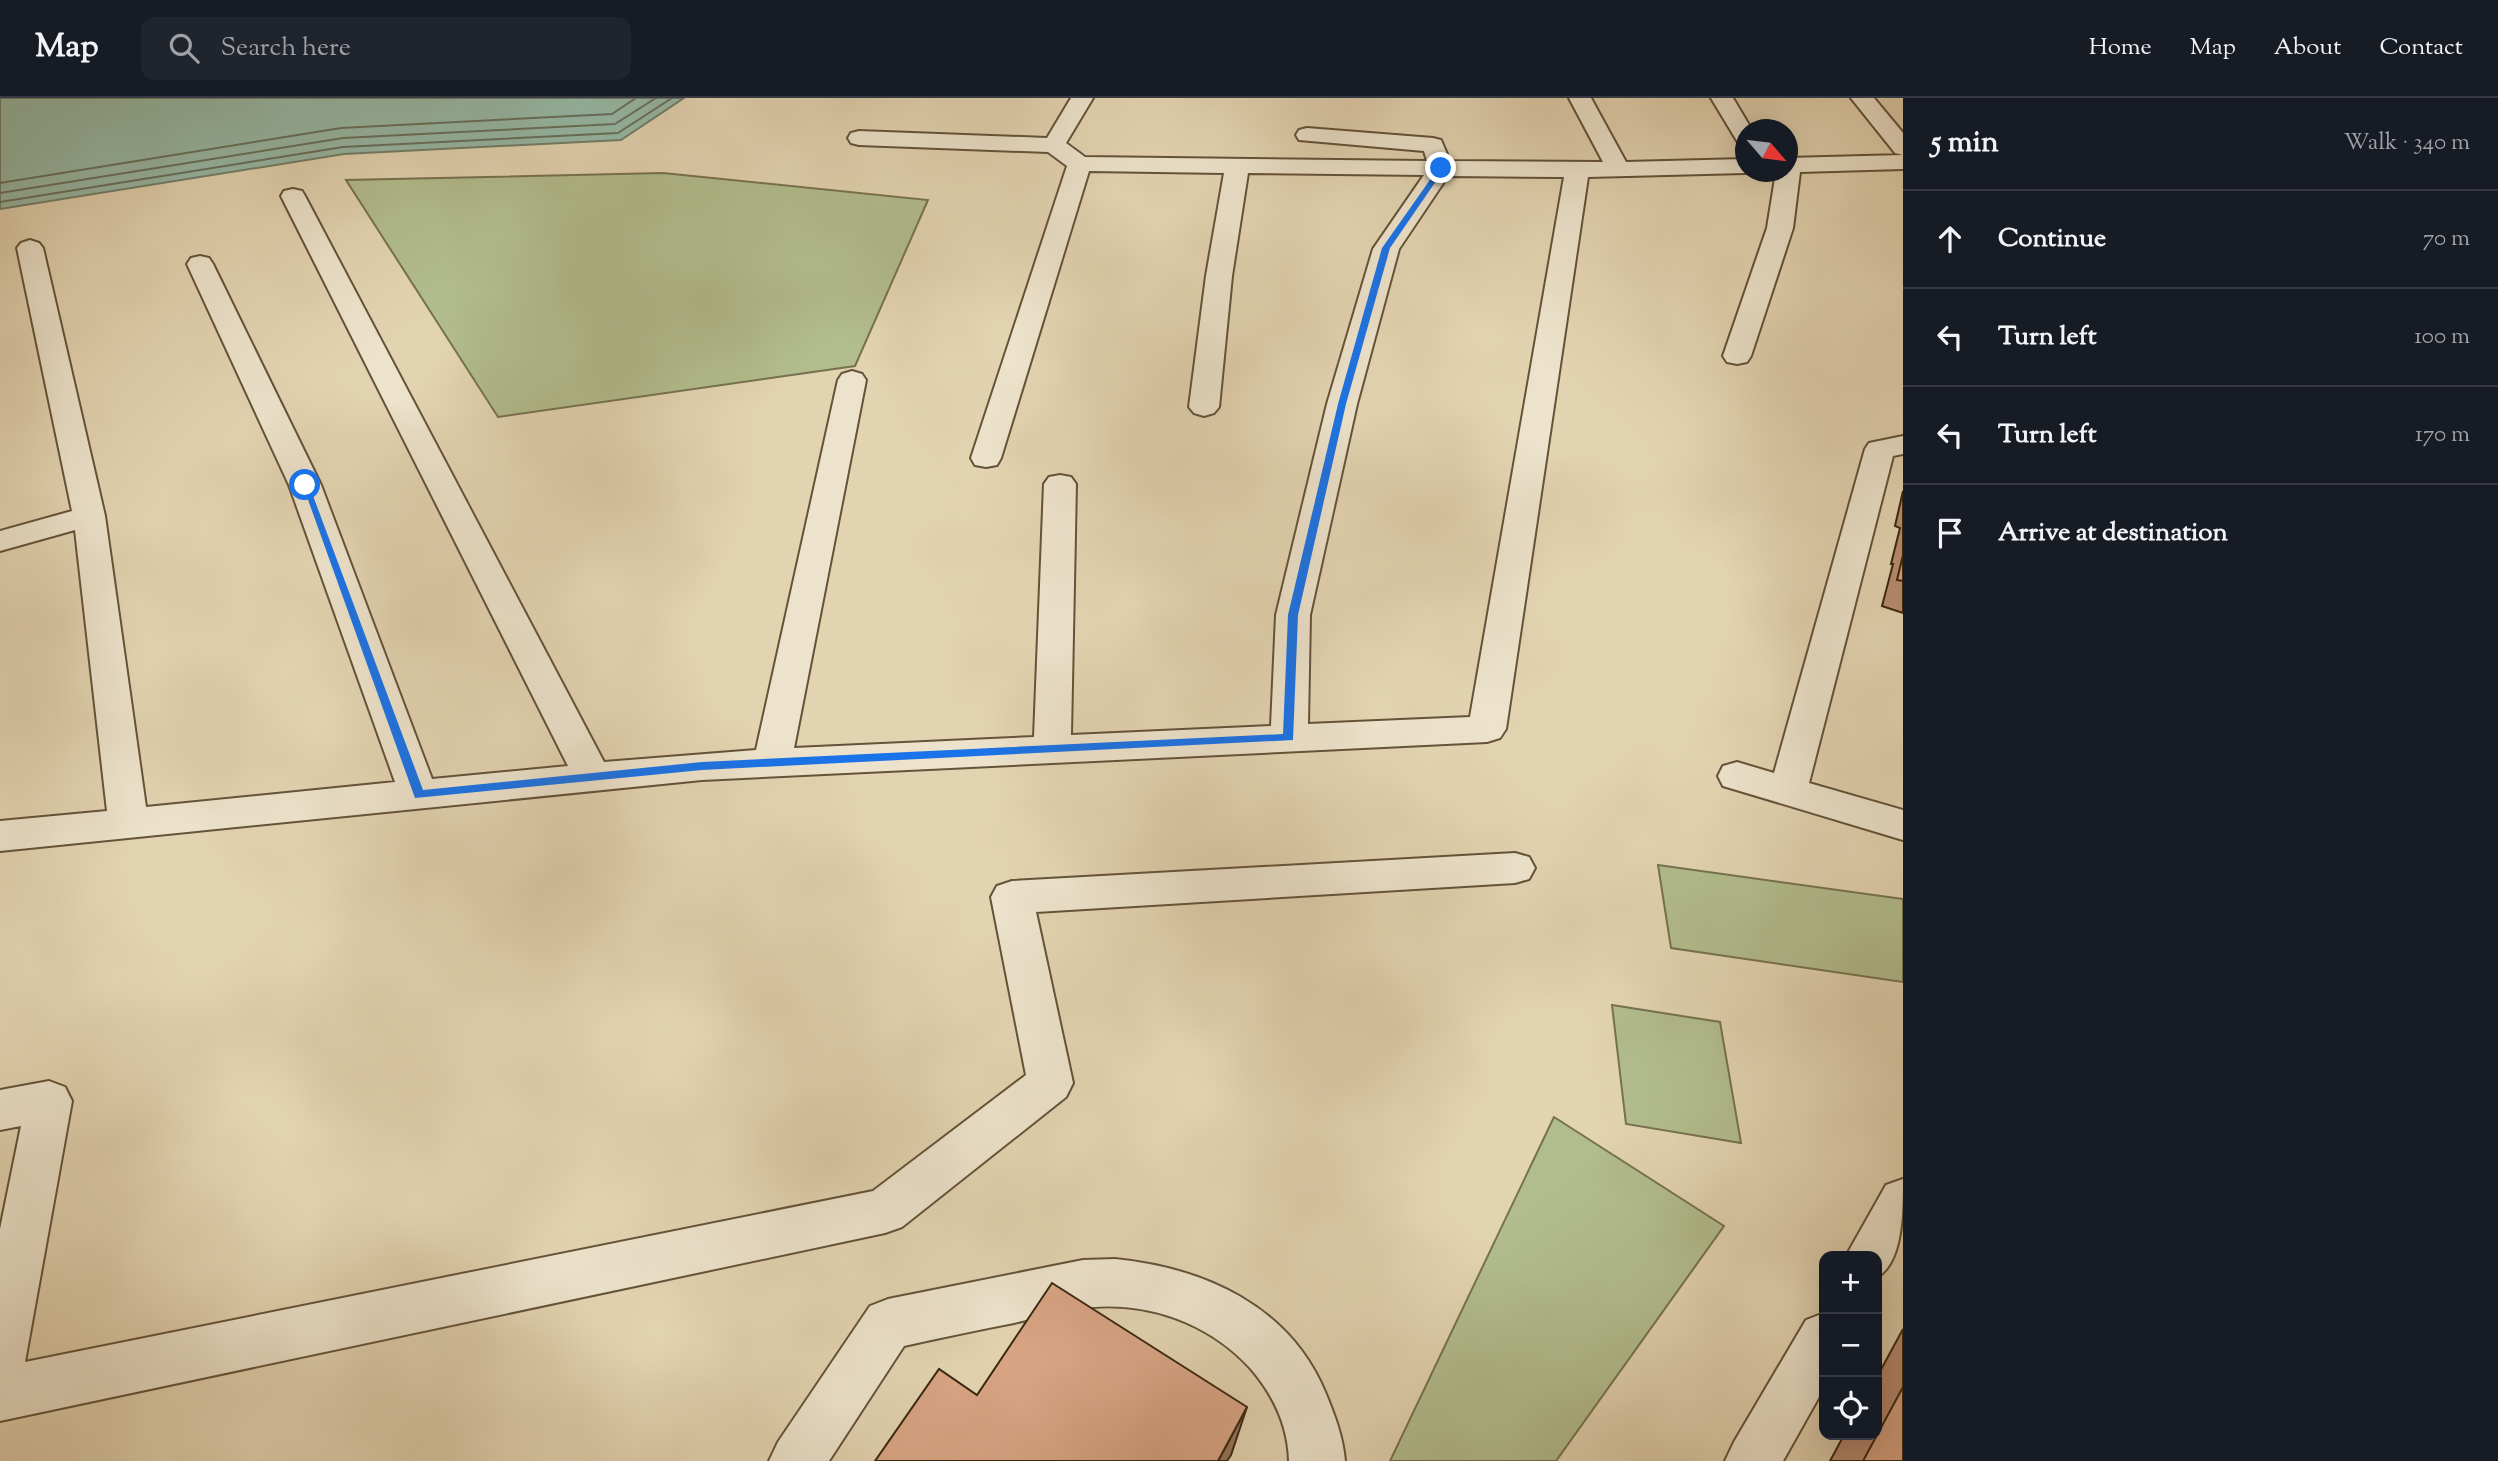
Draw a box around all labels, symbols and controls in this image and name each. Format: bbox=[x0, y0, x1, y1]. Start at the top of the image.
search box bbox=[141, 17, 631, 80]
text: Map bbox=[35, 24, 99, 72]
icon: search bbox=[165, 29, 203, 67]
text: Search here bbox=[221, 30, 351, 67]
text: Home bbox=[2089, 31, 2152, 65]
text: Map bbox=[2190, 31, 2236, 65]
text: About bbox=[2274, 31, 2341, 65]
text: Contact bbox=[2379, 31, 2463, 65]
north arrow bbox=[1735, 119, 1798, 182]
text: 5 min bbox=[1931, 122, 1999, 165]
text: Walk · 340 m bbox=[2344, 127, 2470, 160]
route end bbox=[1425, 152, 1456, 183]
icon: ahead bbox=[1931, 220, 1969, 258]
text: Continue bbox=[1998, 221, 2106, 258]
text: 70 m bbox=[2423, 223, 2470, 256]
icon: left bbox=[1931, 318, 1969, 356]
text: Turn left bbox=[1998, 319, 2097, 356]
text: 100 m bbox=[2414, 321, 2470, 354]
icon: left bbox=[1931, 416, 1969, 454]
text: Turn left bbox=[1998, 417, 2097, 454]
text: 170 m bbox=[2415, 419, 2470, 452]
route start bbox=[289, 469, 320, 500]
icon: arrive bbox=[1931, 514, 1969, 552]
text: Arrive at destination bbox=[1998, 515, 2228, 552]
map controls bbox=[1819, 1251, 1882, 1440]
button: + bbox=[1819, 1251, 1882, 1314]
button: − bbox=[1819, 1314, 1882, 1377]
button: locate bbox=[1819, 1377, 1882, 1440]

